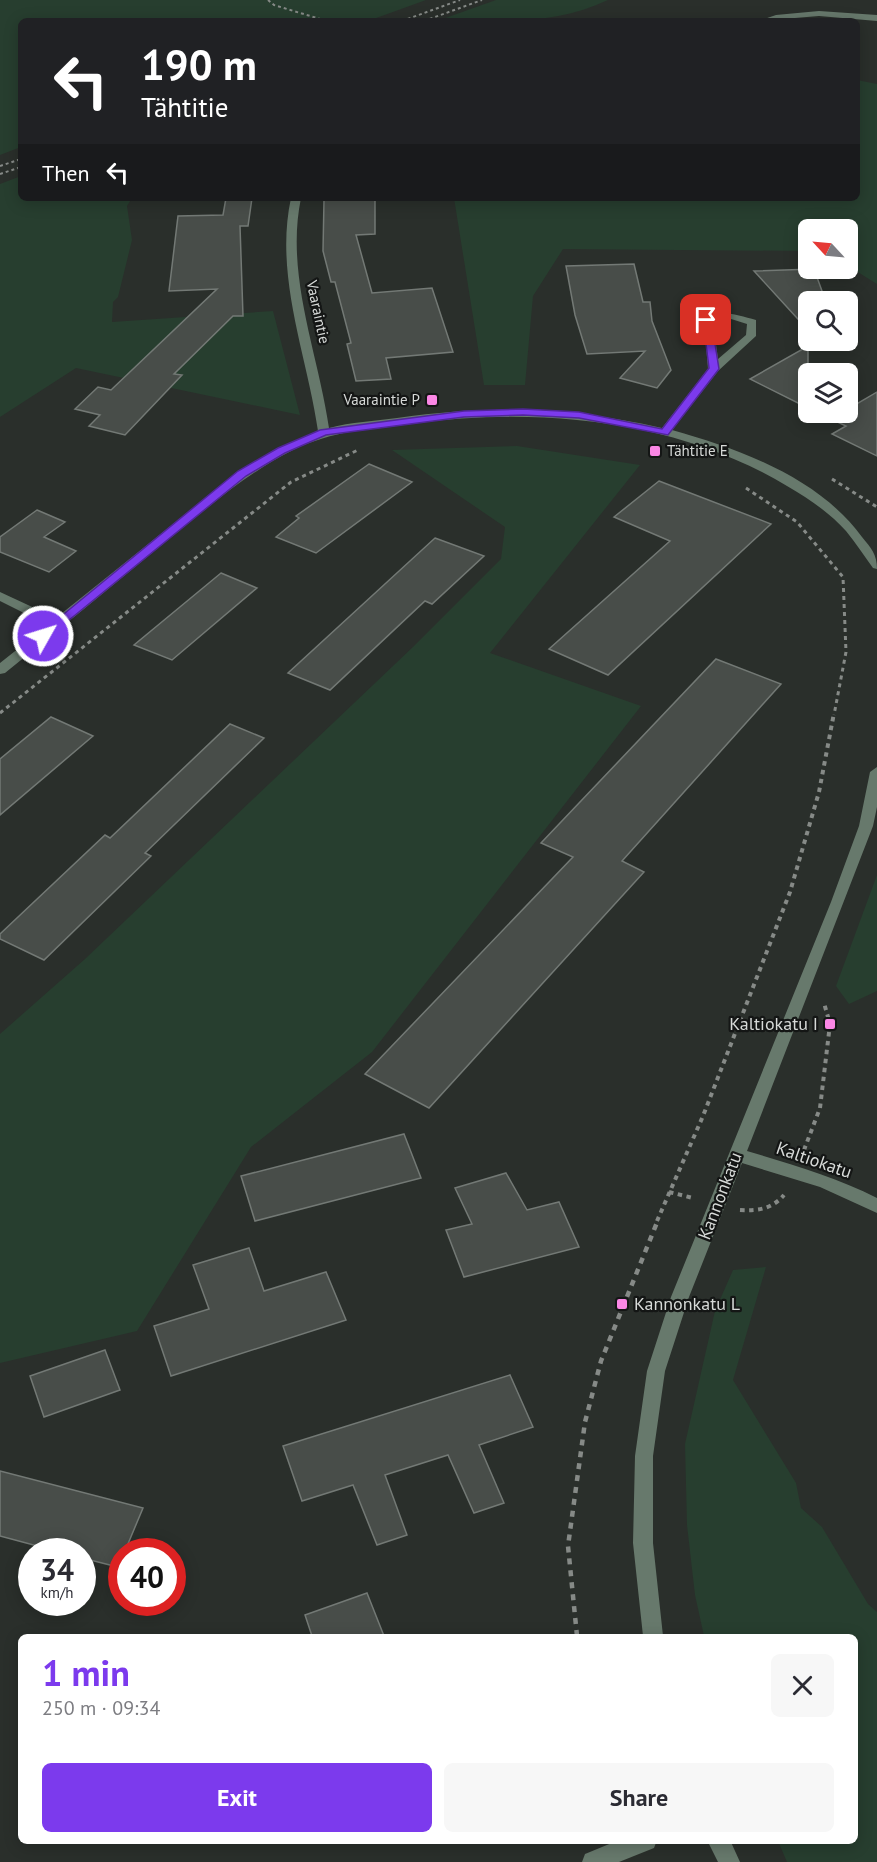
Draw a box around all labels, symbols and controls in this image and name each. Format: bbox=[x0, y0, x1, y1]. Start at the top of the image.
text: 190 m bbox=[141, 37, 257, 92]
icon: left bbox=[42, 42, 120, 120]
text: Tähtitie bbox=[141, 90, 229, 124]
icon: left bbox=[101, 156, 134, 189]
text: Then bbox=[42, 159, 89, 187]
north arrow bbox=[798, 219, 858, 279]
map controls bbox=[798, 219, 858, 423]
street label: Vaaraintie bbox=[302, 278, 334, 345]
button: search bbox=[798, 291, 858, 351]
pin bbox=[680, 294, 731, 345]
icon: arrive bbox=[689, 303, 722, 336]
button: layers bbox=[798, 363, 858, 423]
place label: Vaaraintie P bbox=[342, 390, 420, 409]
marker: Vaaraintie P bbox=[425, 393, 439, 407]
place label: Tähtitie E bbox=[667, 441, 728, 460]
marker: Tähtitie E bbox=[648, 444, 662, 458]
position arrow bbox=[11, 604, 75, 668]
place label: Kaltiokatu I bbox=[729, 1012, 818, 1035]
marker: Kaltiokatu I bbox=[823, 1017, 837, 1031]
street label: Kaltiokatu bbox=[773, 1136, 855, 1183]
street label: Kannonkatu bbox=[692, 1149, 747, 1243]
place label: Kannonkatu L bbox=[634, 1292, 740, 1315]
marker: Kannonkatu L bbox=[615, 1297, 629, 1311]
speed limit sign: 40 bbox=[108, 1538, 186, 1616]
text: 34 bbox=[40, 1550, 74, 1589]
text: km/h bbox=[41, 1583, 73, 1602]
text: 1 min bbox=[42, 1649, 130, 1696]
button: close bbox=[771, 1654, 834, 1717]
text: 250 m · 09:34 bbox=[42, 1695, 160, 1721]
button: Exit bbox=[42, 1763, 432, 1832]
button: Share bbox=[444, 1763, 834, 1832]

